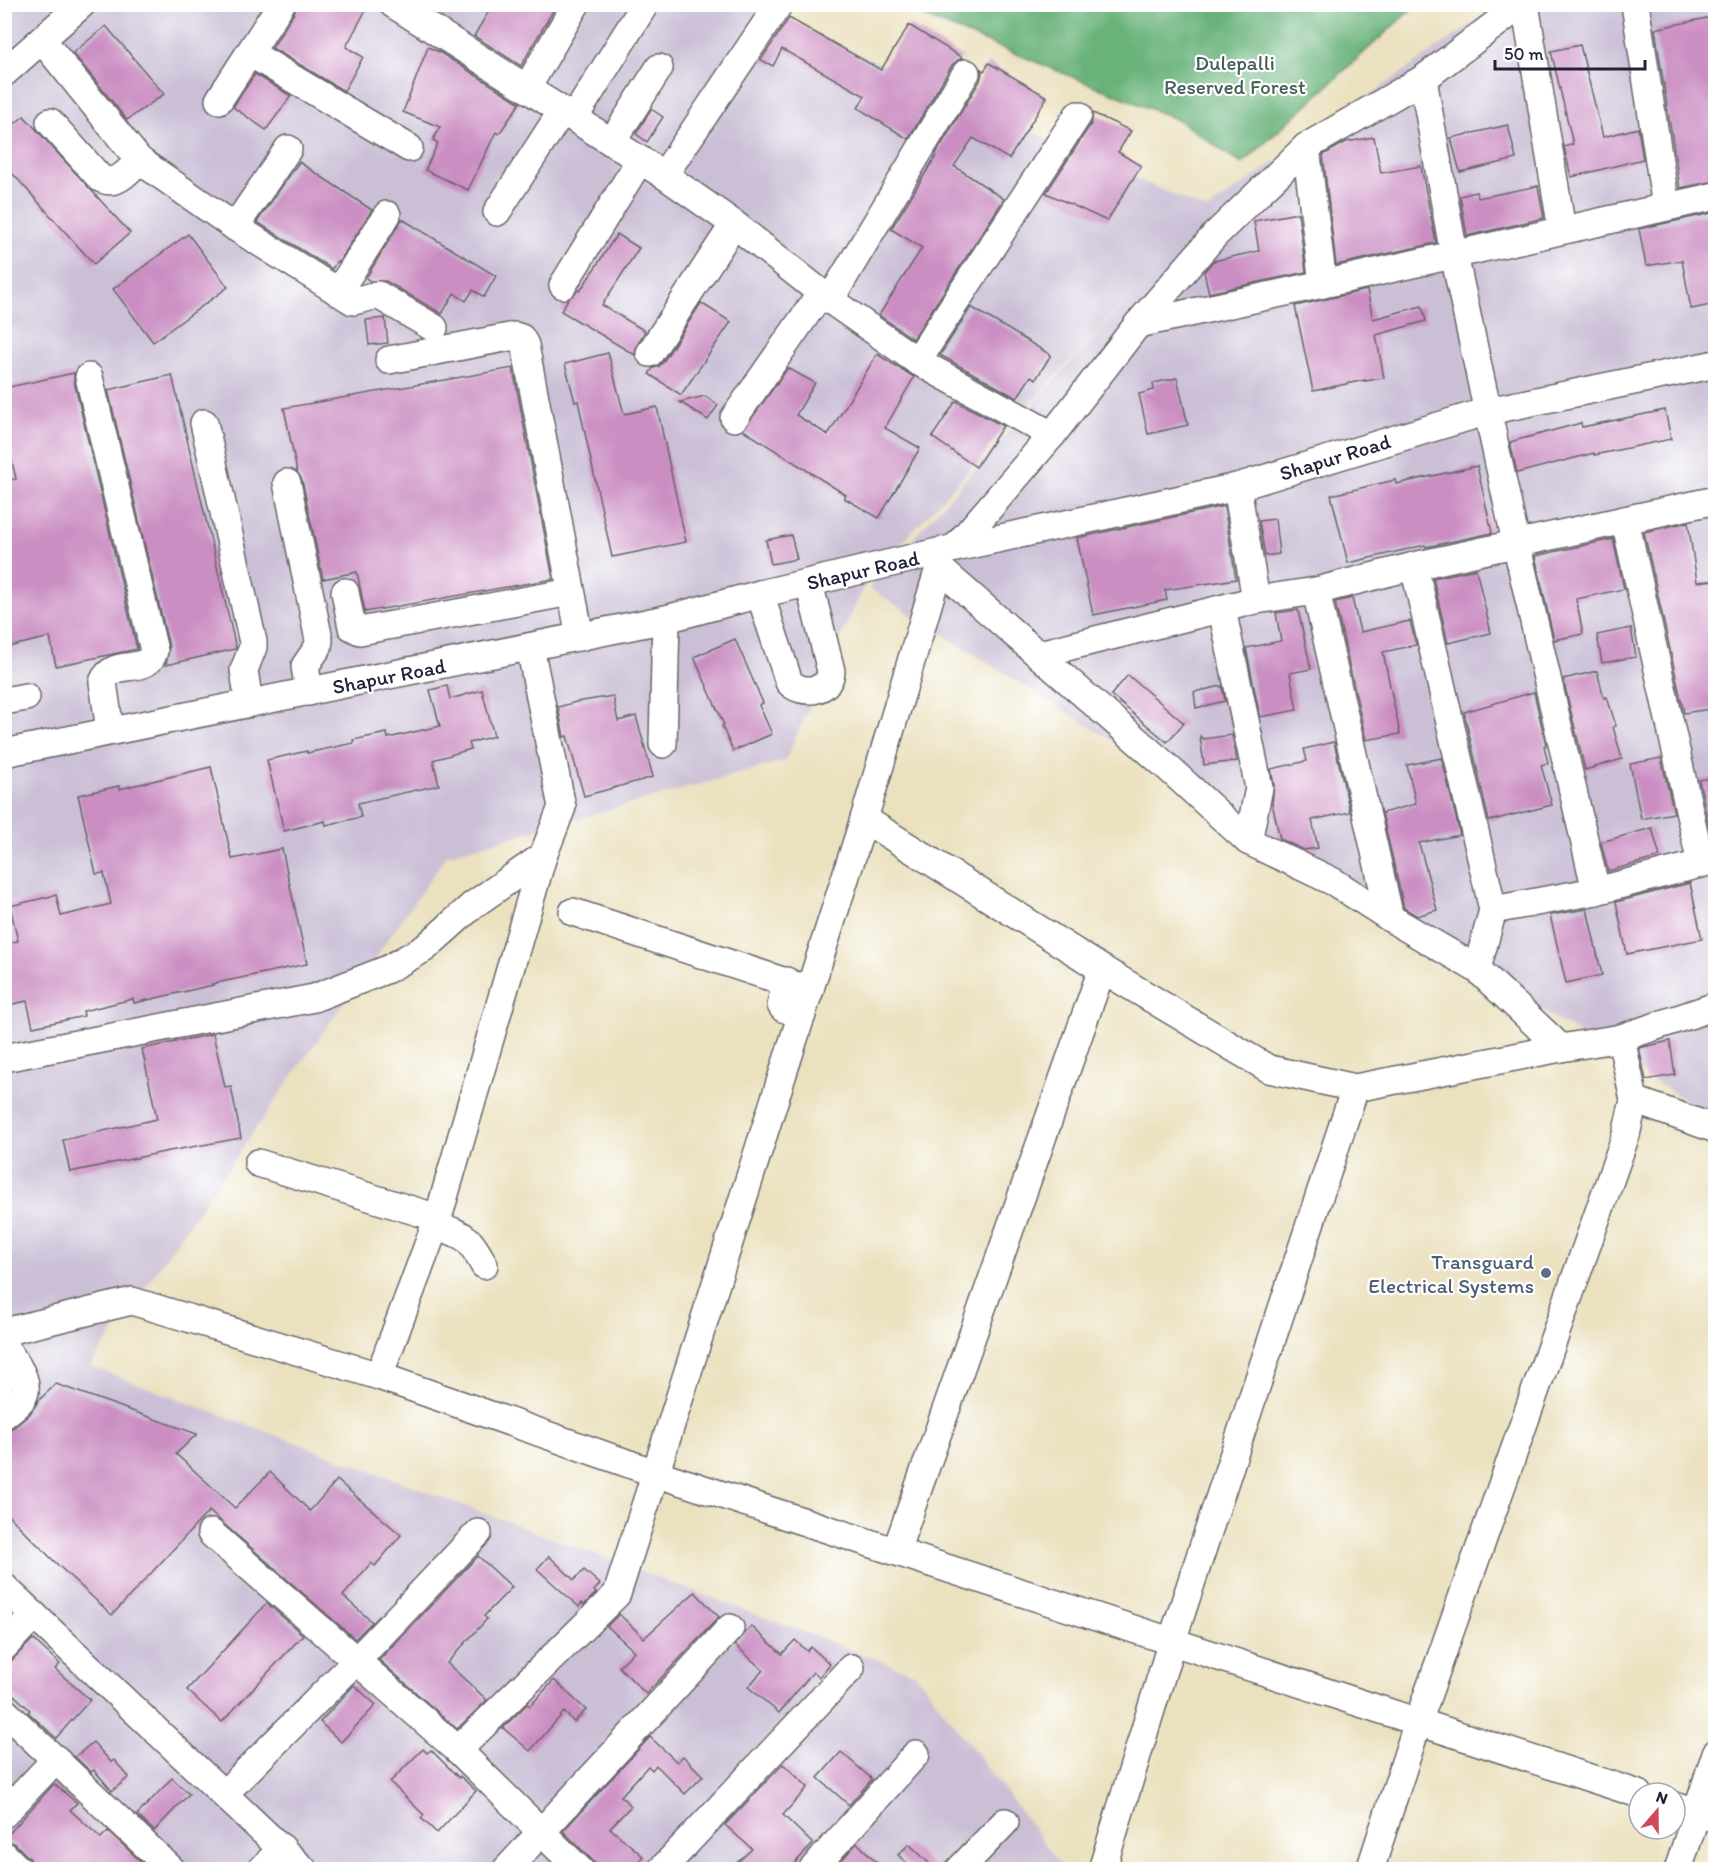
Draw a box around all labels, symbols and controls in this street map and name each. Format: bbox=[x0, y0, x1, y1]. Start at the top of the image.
scale bar bbox=[1495, 33, 1645, 71]
text: 50 m bbox=[1504, 43, 1544, 65]
park label: Dulepalli Reserved Forest bbox=[1164, 50, 1306, 99]
street label: Shapur Road bbox=[1276, 428, 1394, 486]
street label: Shapur Road bbox=[804, 545, 922, 595]
street label: Shapur Road bbox=[330, 653, 448, 699]
place label: Transguard Electrical Systems bbox=[1368, 1249, 1535, 1298]
marker: Transguard Electrical Systems bbox=[1539, 1266, 1553, 1280]
north arrow bbox=[1627, 1781, 1687, 1841]
text: N bbox=[1654, 1787, 1670, 1808]

